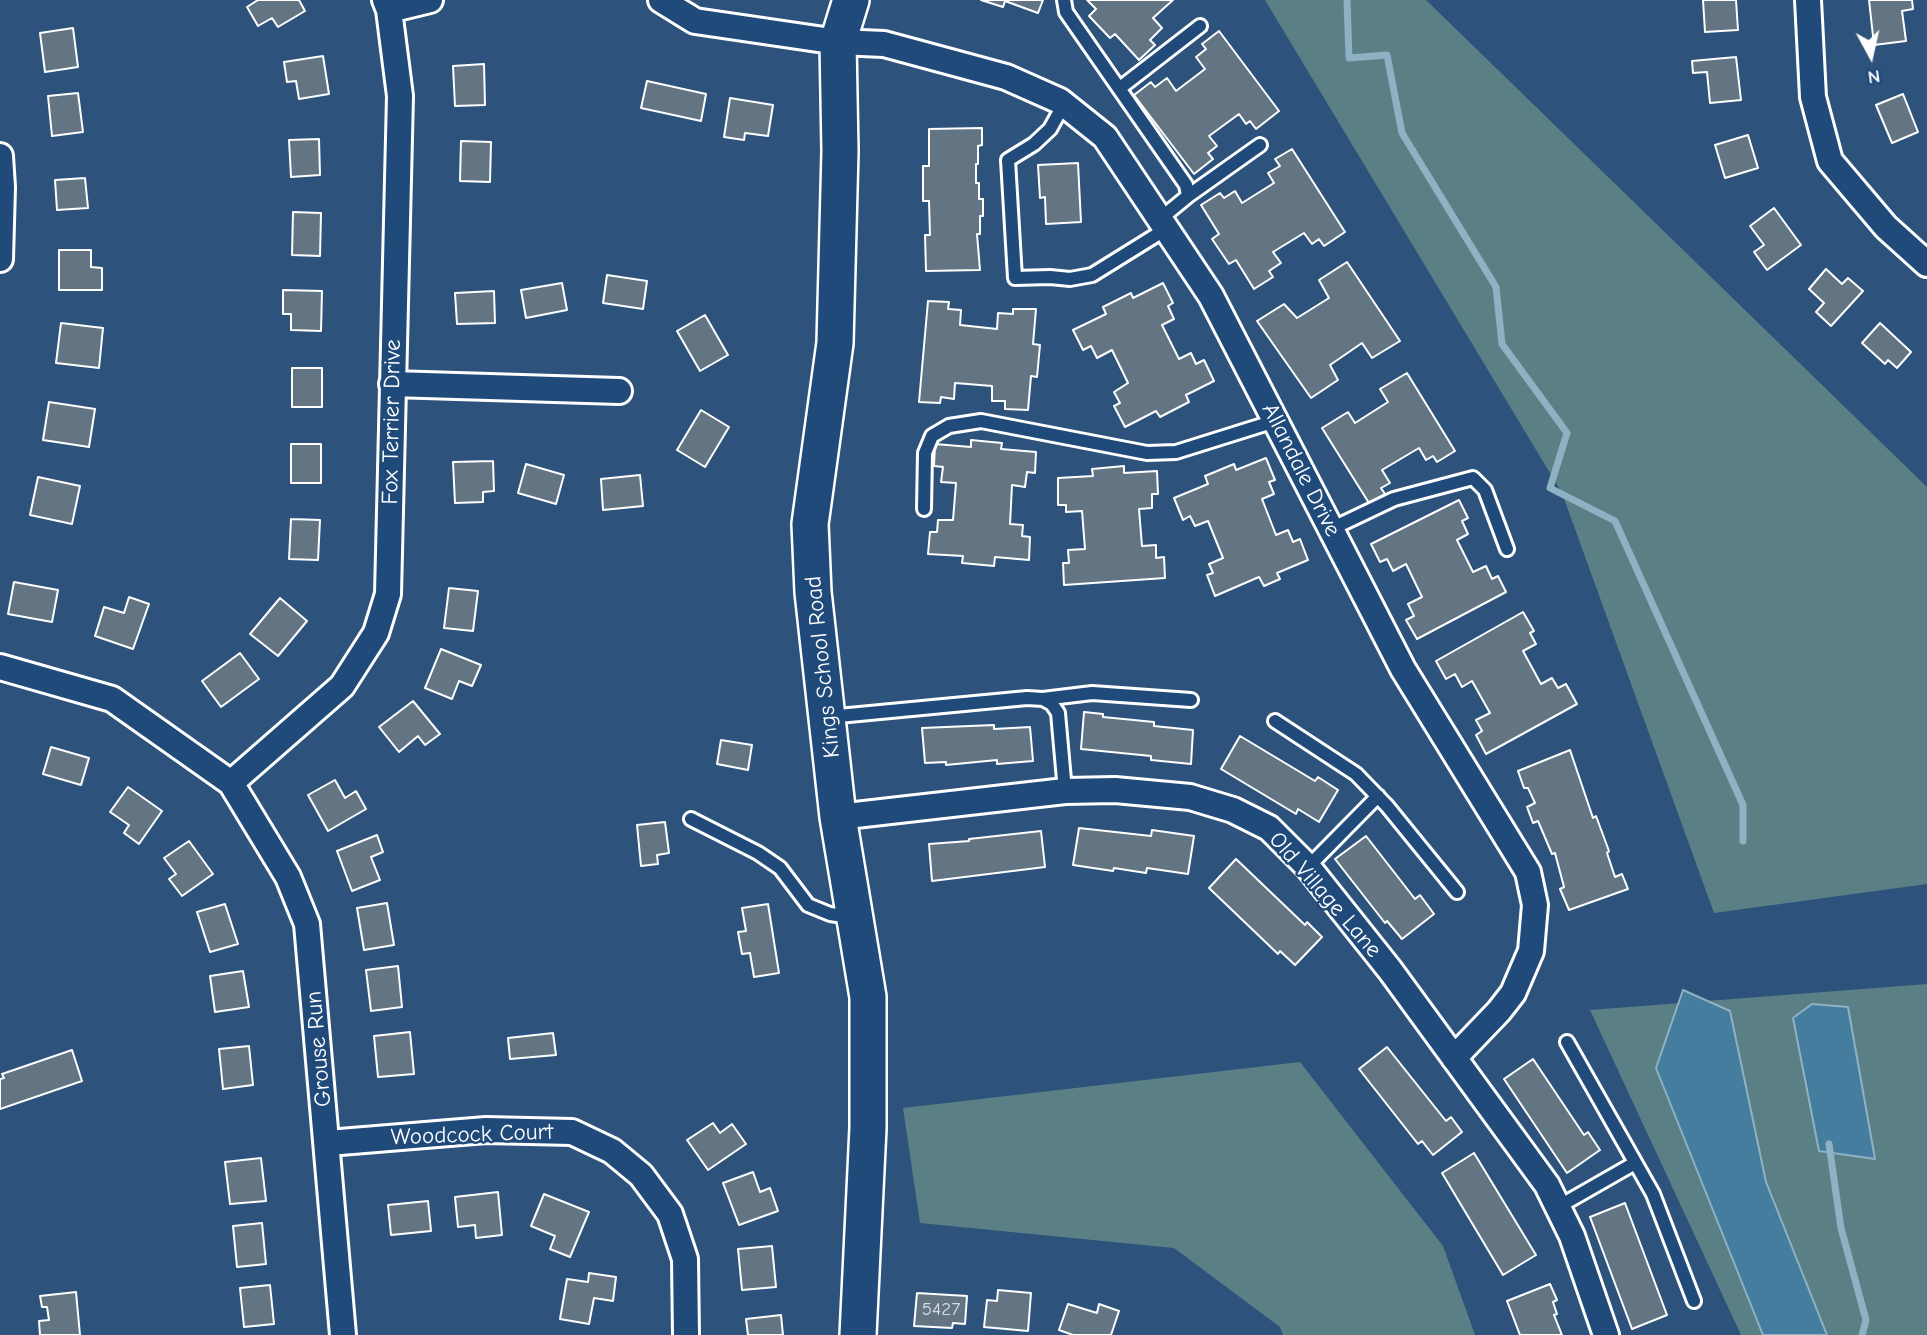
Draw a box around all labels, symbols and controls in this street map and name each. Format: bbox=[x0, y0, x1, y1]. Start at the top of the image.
north arrow bbox=[1836, 21, 1906, 91]
text: N bbox=[1866, 65, 1882, 89]
street label: Fox Terrier Drive bbox=[377, 339, 407, 505]
street label: Allandale Drive bbox=[1256, 399, 1346, 541]
street label: Kings School Road bbox=[800, 575, 846, 759]
street label: Old Village Lane bbox=[1263, 826, 1387, 964]
street label: Grouse Run bbox=[300, 990, 338, 1108]
street label: Woodcock Court bbox=[390, 1118, 554, 1152]
house number: 5427 bbox=[922, 1299, 960, 1321]

